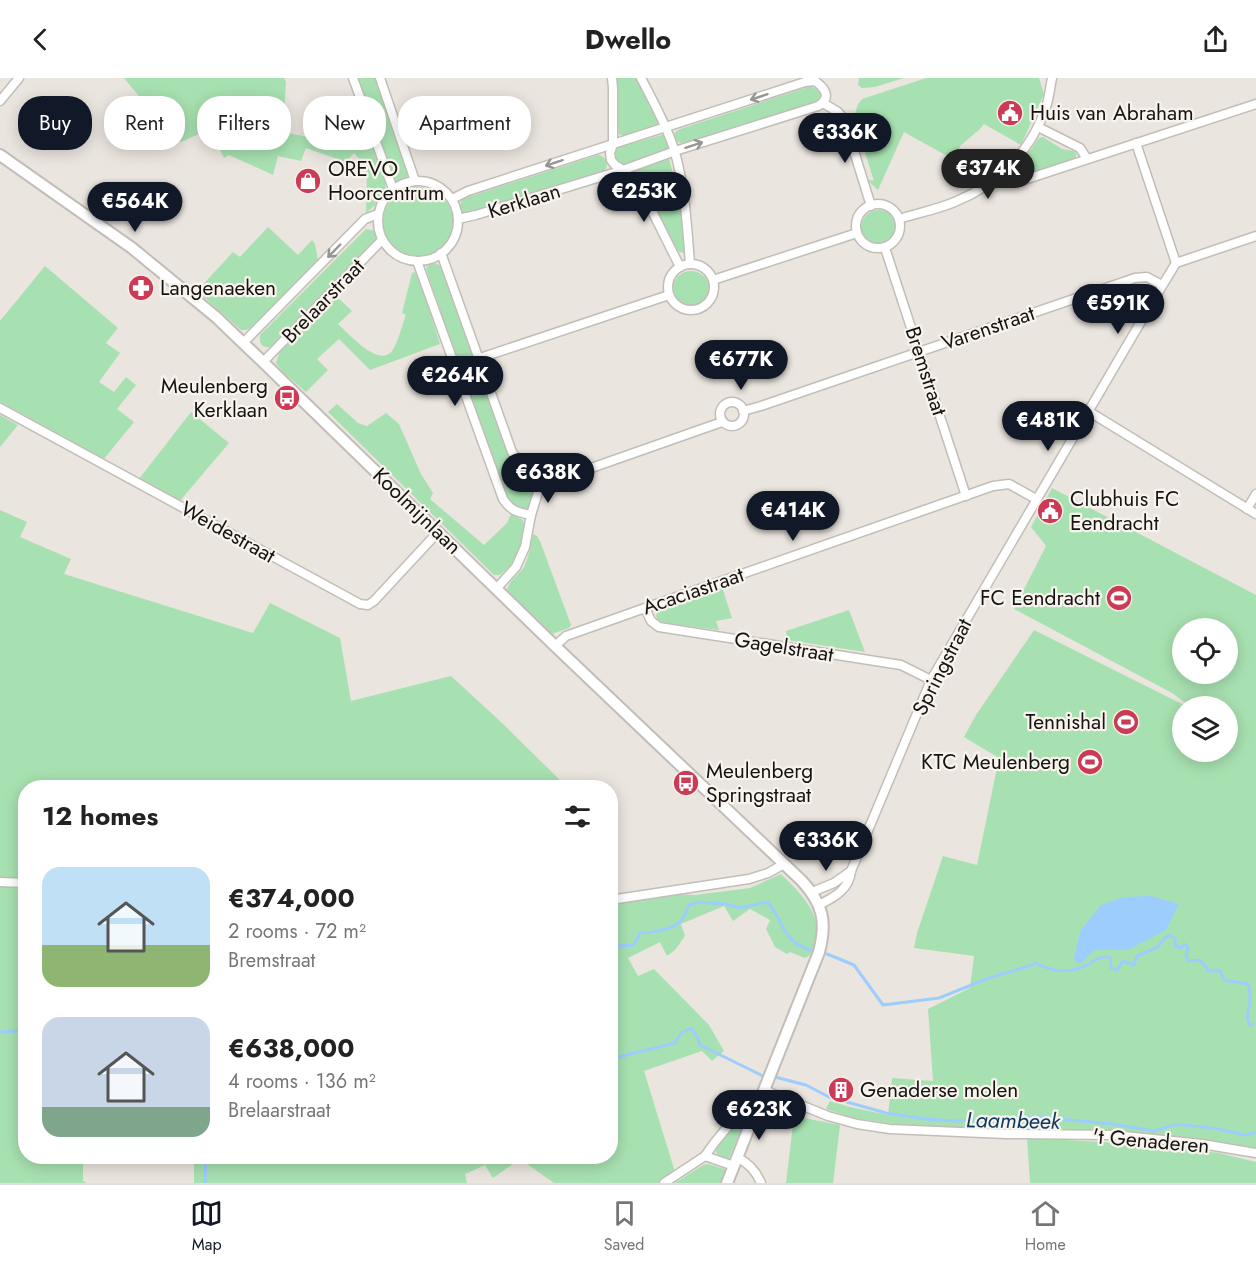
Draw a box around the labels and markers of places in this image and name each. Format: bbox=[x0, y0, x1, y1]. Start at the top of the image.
public building icon: Huis van Abraham bbox=[995, 98, 1025, 128]
place label: Huis van Abraham bbox=[1030, 98, 1194, 128]
pin: €336K bbox=[803, 113, 887, 164]
pin: €374K bbox=[946, 149, 1030, 200]
place label: OREVO Hoorcentrum bbox=[328, 154, 444, 208]
shop icon: OREVO Hoorcentrum bbox=[293, 166, 323, 196]
pin: €253K bbox=[602, 172, 686, 223]
pin: €564K bbox=[93, 182, 177, 233]
pharmacy icon: Langenaeken bbox=[126, 273, 156, 303]
place label: Langenaeken bbox=[160, 273, 276, 303]
pin: €591K bbox=[1076, 284, 1160, 335]
pin: €677K bbox=[699, 340, 783, 391]
pin: €264K bbox=[413, 356, 497, 407]
place label: Meulenberg Kerklaan bbox=[161, 371, 268, 425]
bus stop icon: Meulenberg Kerklaan bbox=[272, 383, 302, 413]
pin: €481K bbox=[1006, 401, 1090, 452]
pin: €638K bbox=[506, 453, 590, 504]
place label: Clubhuis FC Eendracht bbox=[1070, 484, 1179, 538]
pin: €414K bbox=[751, 491, 835, 542]
public building icon: Clubhuis FC Eendracht bbox=[1035, 496, 1065, 526]
place label: FC Eendracht bbox=[980, 583, 1100, 613]
sports icon: FC Eendracht bbox=[1104, 583, 1134, 613]
place label: Tennishal bbox=[1026, 707, 1106, 737]
sports icon: Tennishal bbox=[1111, 707, 1141, 737]
place label: KTC Meulenberg bbox=[921, 747, 1070, 777]
sports icon: KTC Meulenberg bbox=[1075, 747, 1105, 777]
place label: Meulenberg Springstraat bbox=[706, 756, 813, 810]
bus stop icon: Meulenberg Springstraat bbox=[671, 768, 701, 798]
pin: €336K bbox=[784, 821, 868, 872]
building icon: Genaderse molen bbox=[826, 1075, 856, 1105]
place label: Genaderse molen bbox=[860, 1075, 1018, 1105]
pin: €623K bbox=[717, 1090, 801, 1141]

